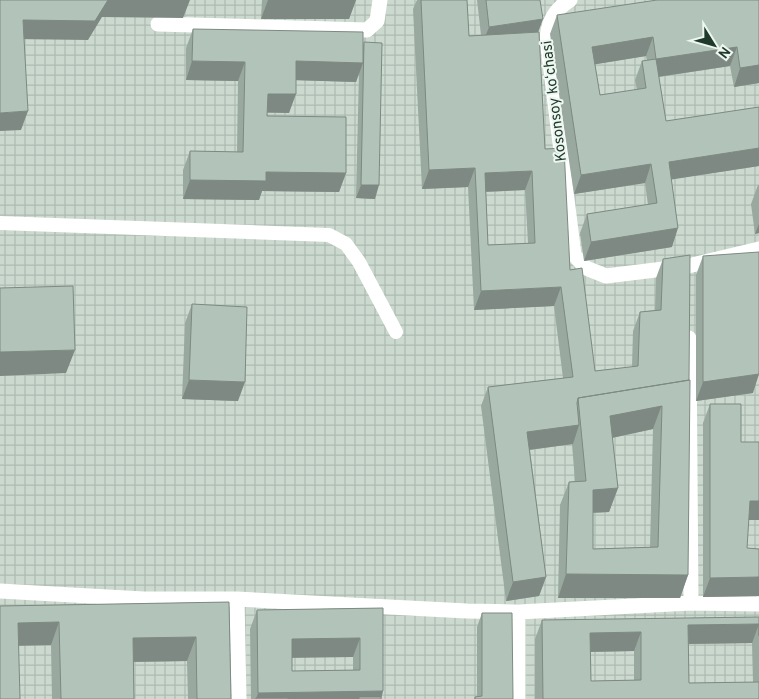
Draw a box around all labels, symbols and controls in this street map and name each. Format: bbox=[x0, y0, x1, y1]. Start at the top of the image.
north arrow bbox=[689, 20, 739, 70]
street label: Kosonsoy koʻchasi bbox=[538, 39, 572, 163]
text: N bbox=[713, 43, 733, 61]

